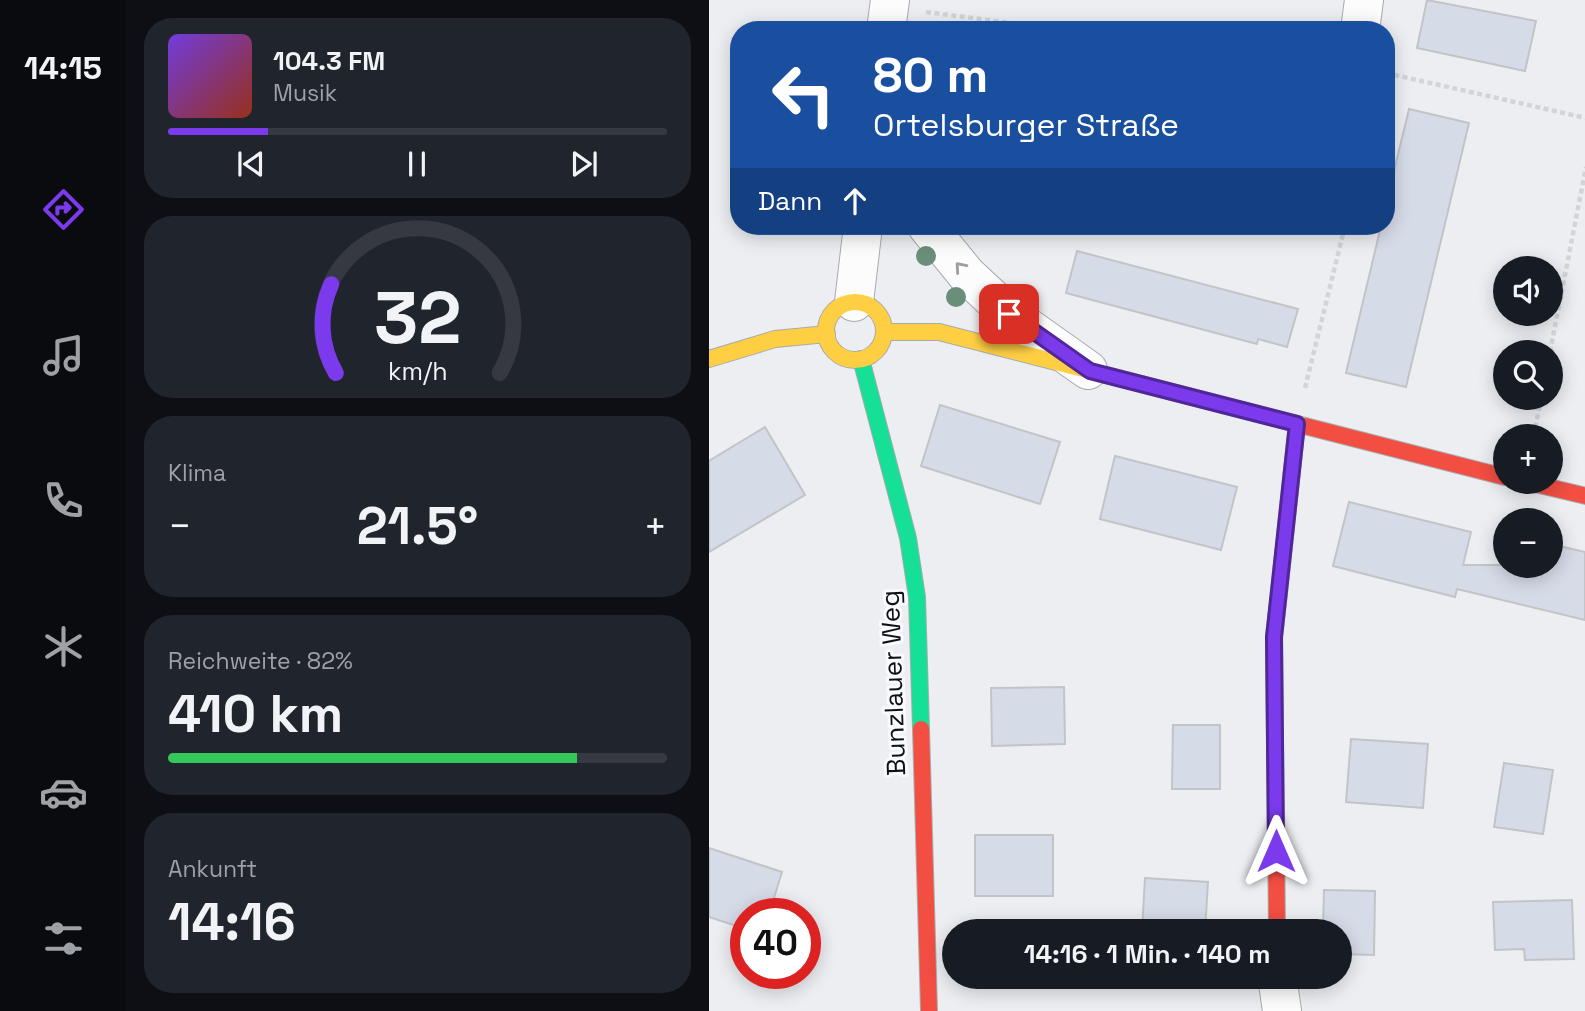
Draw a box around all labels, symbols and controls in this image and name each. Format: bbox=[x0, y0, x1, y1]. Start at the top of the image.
text: 104.3 FM bbox=[273, 44, 385, 78]
text: 80 m bbox=[873, 44, 988, 106]
text: 14:15 bbox=[24, 48, 102, 88]
icon: left bbox=[758, 49, 849, 140]
text: Musik bbox=[273, 78, 337, 108]
text: Ortelsburger Straße bbox=[873, 105, 1179, 145]
icon: previous bbox=[232, 145, 270, 183]
icon: pause bbox=[398, 145, 436, 183]
icon: next bbox=[565, 145, 603, 183]
icon: ahead bbox=[836, 182, 874, 220]
text: Dann bbox=[758, 184, 822, 218]
icon: directions bbox=[39, 185, 88, 234]
map controls bbox=[1493, 256, 1563, 578]
button: sound bbox=[1493, 256, 1563, 326]
one-way arrow bbox=[956, 263, 968, 276]
text: 32 bbox=[374, 272, 461, 365]
pin bbox=[979, 284, 1039, 344]
icon: arrive bbox=[990, 295, 1028, 333]
icon: music bbox=[39, 331, 88, 380]
button: search bbox=[1493, 340, 1563, 410]
text: km/h bbox=[388, 355, 447, 387]
button: + bbox=[1493, 424, 1563, 494]
text: Klima bbox=[168, 458, 226, 488]
icon: phone bbox=[39, 476, 88, 525]
text: 21.5° bbox=[357, 493, 478, 559]
text: − bbox=[168, 502, 192, 550]
text: + bbox=[643, 502, 667, 550]
button: − bbox=[1493, 508, 1563, 578]
street label: Bunzlauer Weg bbox=[873, 590, 913, 776]
icon: climate bbox=[39, 622, 88, 671]
text: Reichweite · 82% bbox=[168, 646, 353, 676]
text: 410 km bbox=[168, 681, 343, 747]
icon: car bbox=[39, 768, 88, 817]
position arrow bbox=[1239, 814, 1313, 888]
text: Ankunft bbox=[168, 854, 257, 884]
text: 14:16 bbox=[168, 889, 296, 955]
speed limit sign: 40 bbox=[730, 898, 821, 989]
icon: filters bbox=[39, 914, 88, 963]
text: 14:16 · 1 Min. · 140 m bbox=[1024, 937, 1270, 971]

